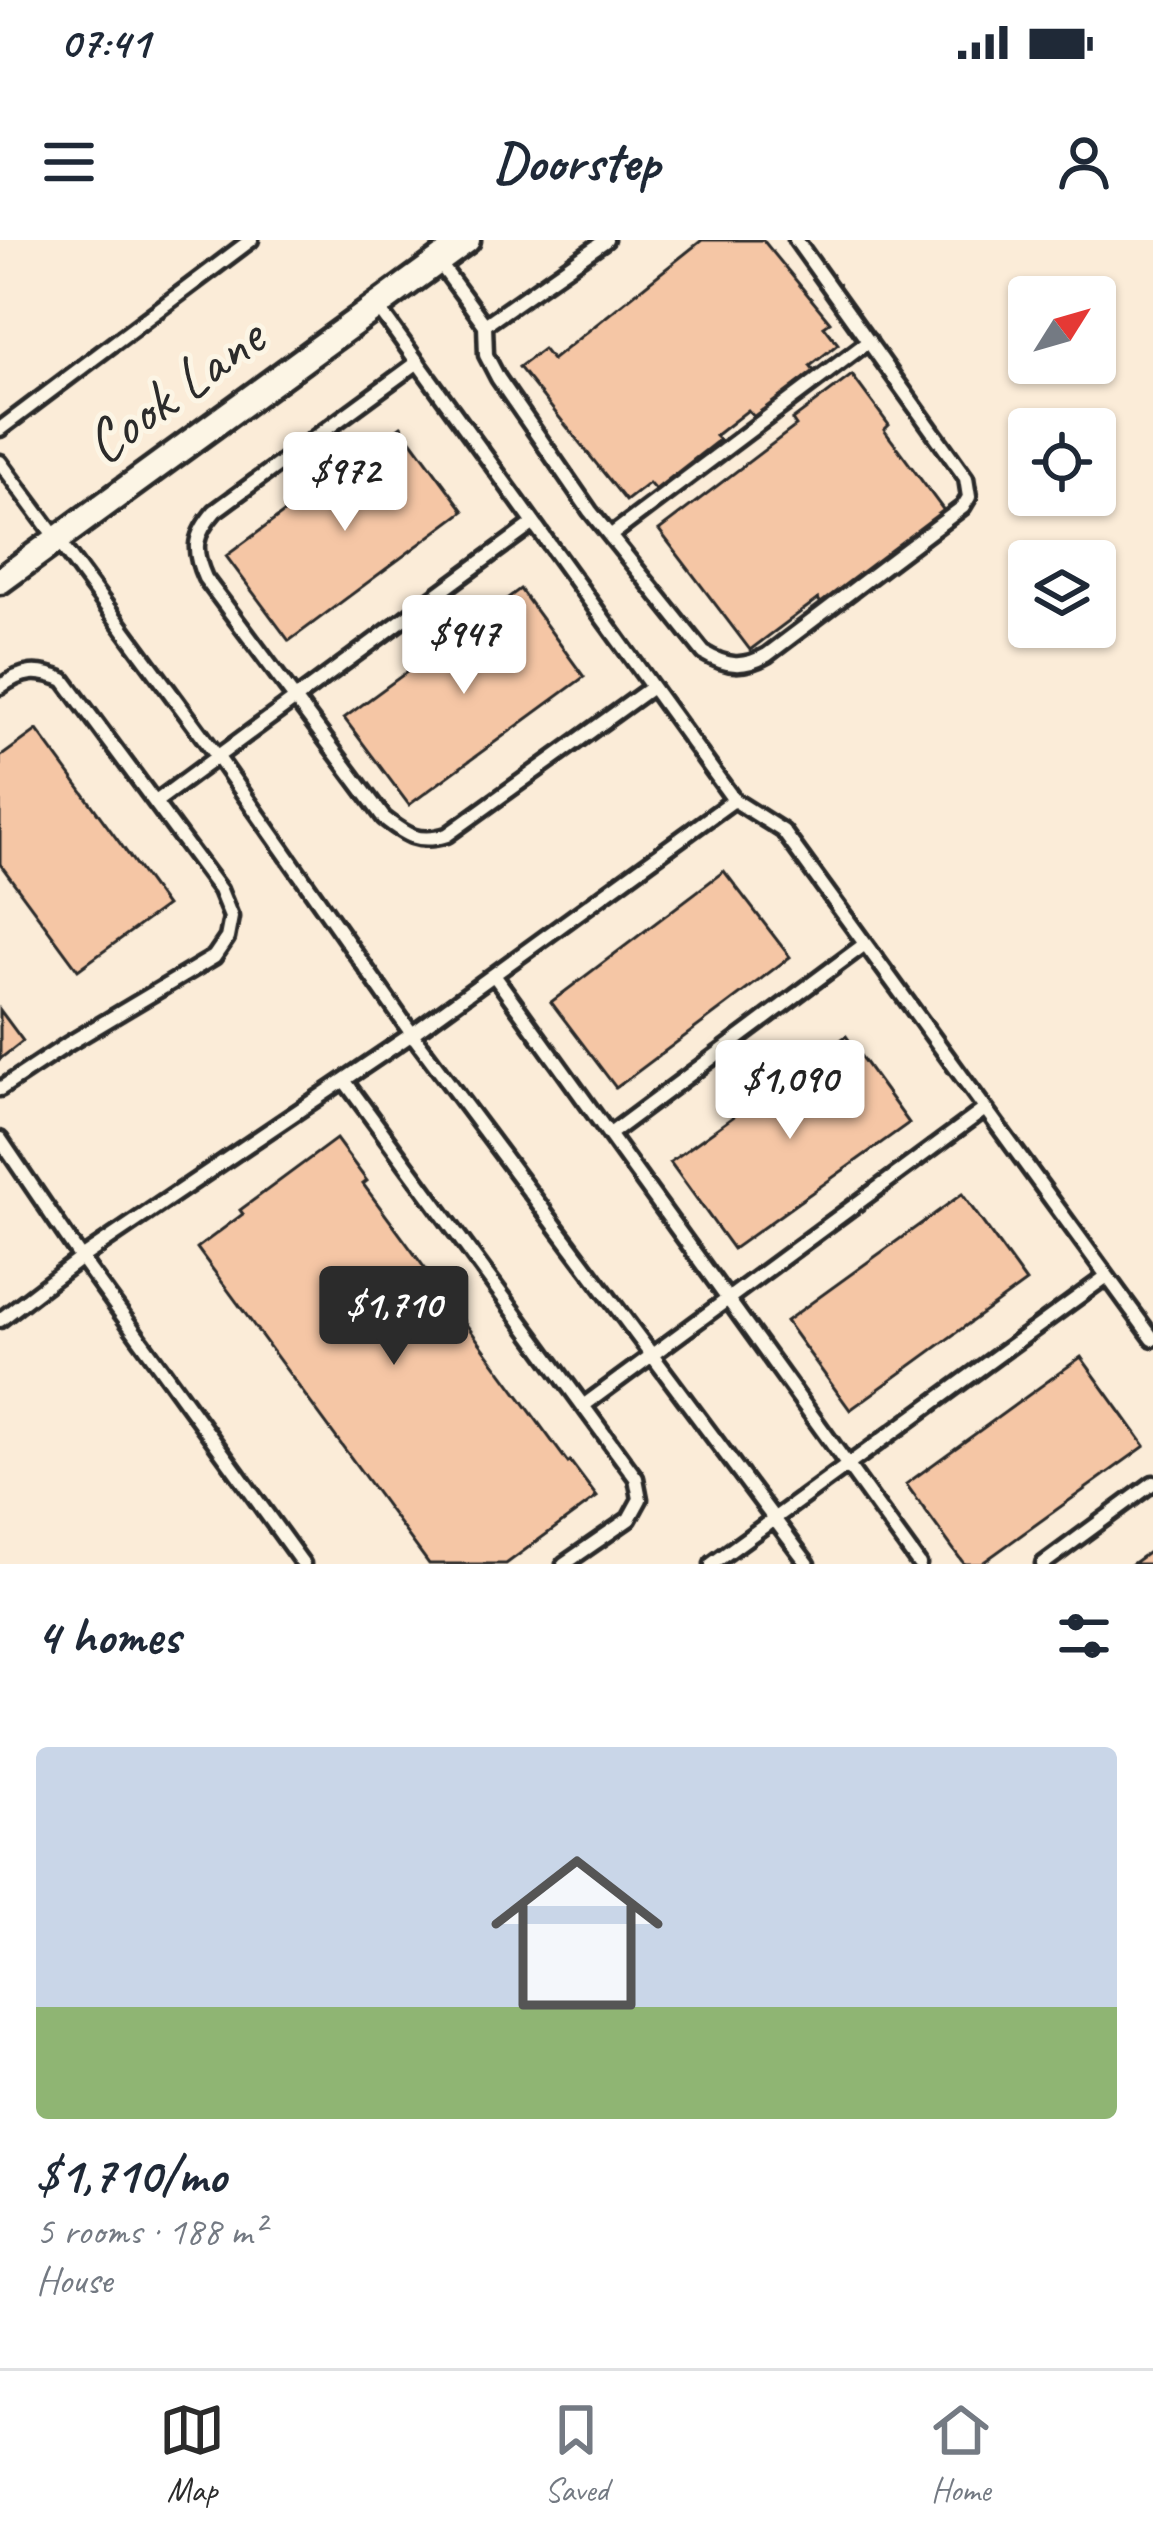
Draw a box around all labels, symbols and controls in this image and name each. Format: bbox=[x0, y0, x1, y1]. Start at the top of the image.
text: 07:41 bbox=[60, 14, 150, 71]
text: Doorstep bbox=[494, 128, 660, 196]
icon: menu bbox=[36, 129, 102, 195]
icon: person bbox=[1051, 129, 1117, 195]
north arrow bbox=[1008, 276, 1116, 384]
map controls bbox=[1008, 276, 1116, 648]
street label: Cook Lane bbox=[69, 297, 282, 481]
button: locate bbox=[1008, 408, 1116, 516]
pin: $972 bbox=[274, 432, 416, 534]
text: $972 bbox=[310, 446, 380, 495]
button: layers bbox=[1008, 540, 1116, 648]
pin: $947 bbox=[393, 595, 535, 697]
text: $947 bbox=[429, 609, 499, 658]
pin: $1,090 bbox=[692, 1040, 888, 1142]
text: $1,090 bbox=[742, 1054, 838, 1103]
pin: $1,710 bbox=[296, 1266, 492, 1368]
text: $1,710 bbox=[346, 1280, 442, 1329]
icon: filters bbox=[1051, 1603, 1117, 1669]
text: 4 homes bbox=[36, 1604, 180, 1668]
icon: home bbox=[469, 1825, 685, 2041]
text: $1,710/mo bbox=[36, 2143, 226, 2207]
text: 5 rooms · 188 m² bbox=[36, 2207, 264, 2256]
text: House bbox=[36, 2256, 112, 2305]
tab: Map bbox=[159, 2397, 225, 2511]
tab: Saved bbox=[543, 2397, 609, 2511]
tab: Home bbox=[928, 2397, 994, 2511]

